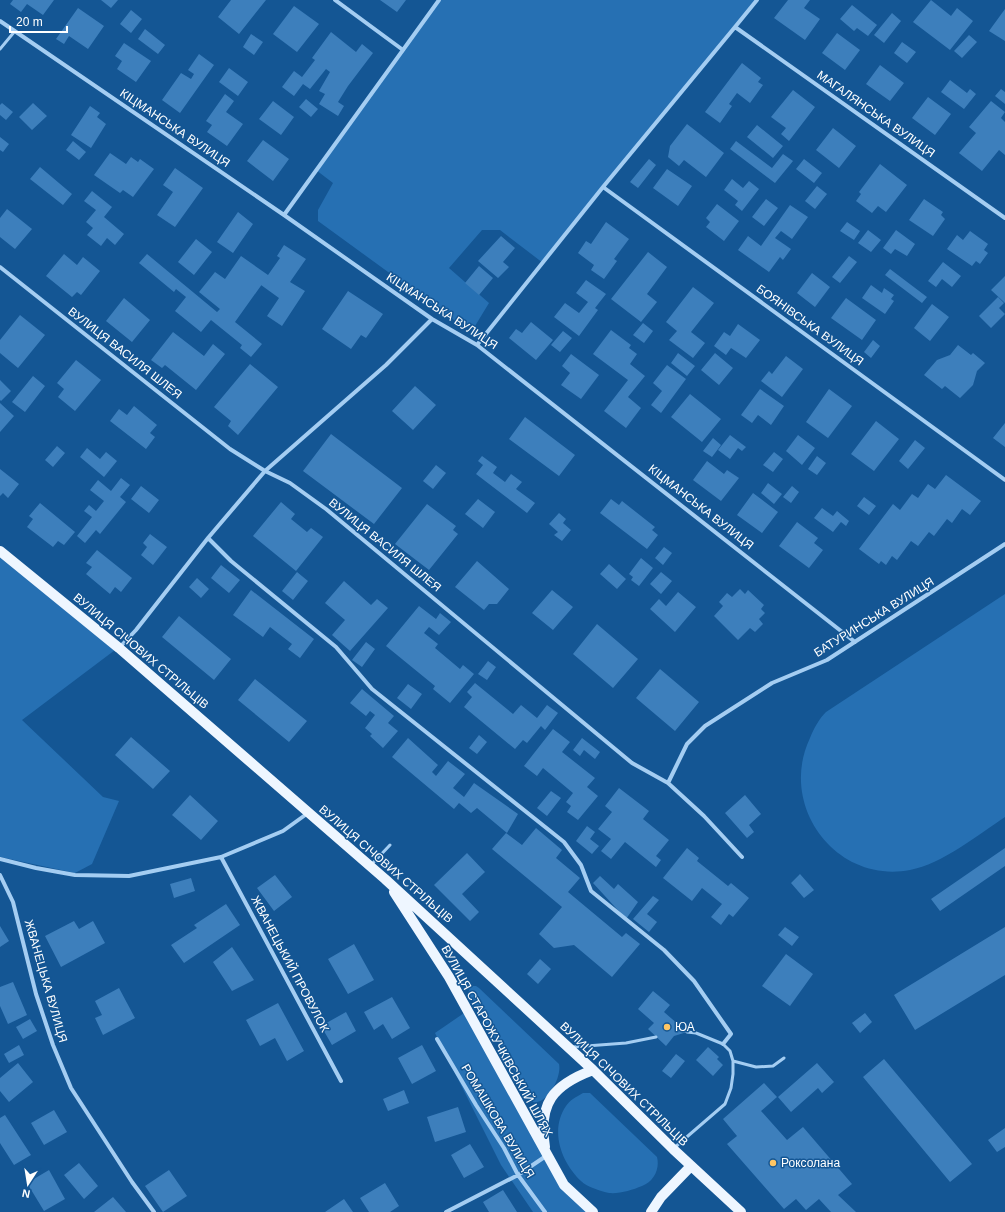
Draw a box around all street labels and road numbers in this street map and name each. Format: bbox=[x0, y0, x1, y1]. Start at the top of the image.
street label: МАГАЛЯНСЬКА ВУЛИЦЯ bbox=[814, 68, 938, 160]
street label: КІЦМАНСЬКА ВУЛИЦЯ bbox=[117, 86, 233, 170]
street label: КІЦМАНСЬКА ВУЛИЦЯ bbox=[384, 270, 500, 352]
street label: БОЯНІВСЬКА ВУЛИЦЯ bbox=[754, 281, 866, 369]
street label: ВУЛИЦЯ ВАСИЛЯ ШЛЕЯ bbox=[65, 304, 185, 402]
street label: КІЦМАНСЬКА ВУЛИЦЯ bbox=[646, 462, 756, 552]
street label: ВУЛИЦЯ ВАСИЛЯ ШЛЕЯ bbox=[326, 495, 444, 595]
street label: БАТУРИНСЬКА ВУЛИЦЯ bbox=[811, 574, 937, 660]
street label: ВУЛИЦЯ СІЧОВИХ СТРІЛЬЦІВ bbox=[70, 590, 212, 712]
street label: ВУЛИЦЯ СІЧОВИХ СТРІЛЬЦІВ bbox=[316, 802, 456, 926]
street label: ЖВАНЕЦЬКИЙ ПРОВУЛОК bbox=[248, 893, 333, 1035]
street label: ЖВАНЕЦЬКА ВУЛИЦЯ bbox=[22, 918, 70, 1044]
street label: ВУЛИЦЯ СТАРОЖУЧКІВСЬКИЙ ШЛЯХ bbox=[438, 942, 557, 1139]
street label: ВУЛИЦЯ СІЧОВИХ СТРІЛЬЦІВ bbox=[557, 1019, 691, 1149]
street label: РОМАШКОВА ВУЛИЦЯ bbox=[459, 1062, 537, 1180]

